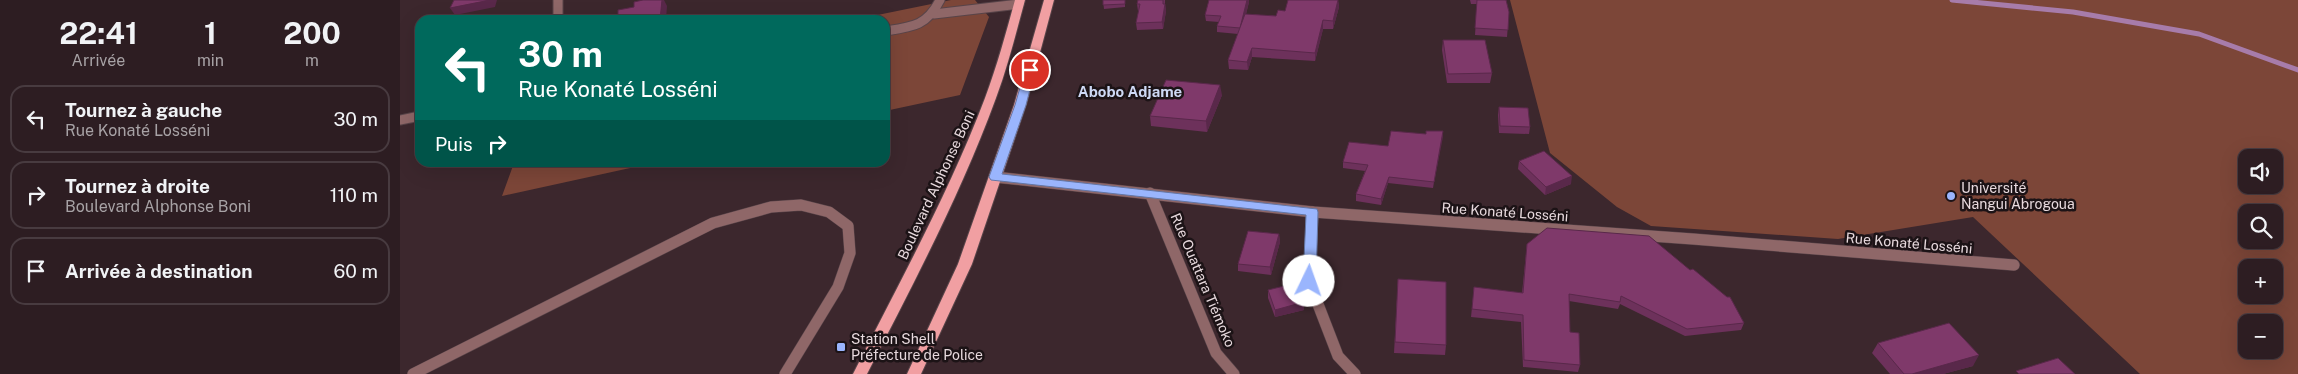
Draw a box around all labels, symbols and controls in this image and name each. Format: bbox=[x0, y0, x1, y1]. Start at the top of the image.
text: 22:41 bbox=[59, 15, 138, 51]
text: 1 bbox=[204, 15, 217, 51]
text: 200 bbox=[283, 15, 341, 51]
text: 30 m bbox=[518, 34, 603, 75]
icon: left bbox=[435, 35, 500, 100]
pin bbox=[1009, 49, 1051, 91]
text: Arrivée bbox=[72, 51, 125, 70]
text: min bbox=[197, 51, 224, 70]
text: m bbox=[305, 51, 319, 70]
icon: arrive bbox=[1016, 56, 1044, 84]
text: Rue Konaté Losséni bbox=[518, 76, 718, 102]
district label: Abobo Adjame bbox=[1078, 83, 1182, 100]
text: Tournez à gauche bbox=[65, 99, 222, 121]
icon: left bbox=[22, 105, 50, 133]
text: 30 m bbox=[333, 108, 378, 130]
street label: Boulevard Alphonse Boni bbox=[894, 108, 978, 262]
text: Rue Konaté Losséni bbox=[65, 121, 210, 140]
icon: right bbox=[483, 130, 511, 158]
text: Puis bbox=[435, 133, 473, 155]
map controls bbox=[2238, 149, 2283, 359]
button: sound bbox=[2238, 149, 2283, 194]
text: Tournez à droite bbox=[65, 175, 210, 197]
place label: Université Nangui Abrogoua bbox=[1961, 180, 2075, 212]
icon: right bbox=[22, 181, 50, 209]
text: 110 m bbox=[330, 184, 378, 206]
marker: Université Nangui Abrogoua bbox=[1945, 190, 1957, 202]
text: Boulevard Alphonse Boni bbox=[65, 197, 251, 216]
street label: Rue Konaté Losséni bbox=[1441, 200, 1569, 224]
button: search bbox=[2238, 204, 2283, 249]
street label: Rue Ouattara Tiémoko bbox=[1168, 211, 1239, 349]
street label: Rue Konaté Losséni bbox=[1845, 229, 1973, 257]
position arrow bbox=[1282, 254, 1334, 306]
icon: arrive bbox=[22, 257, 50, 285]
button: + bbox=[2238, 259, 2283, 304]
text: Arrivée à destination bbox=[65, 260, 253, 282]
text: 60 m bbox=[334, 260, 378, 282]
button: − bbox=[2238, 314, 2283, 359]
place label: Station Shell Préfecture de Police bbox=[851, 331, 983, 363]
marker: Station Shell Préfecture de Police bbox=[835, 341, 847, 353]

